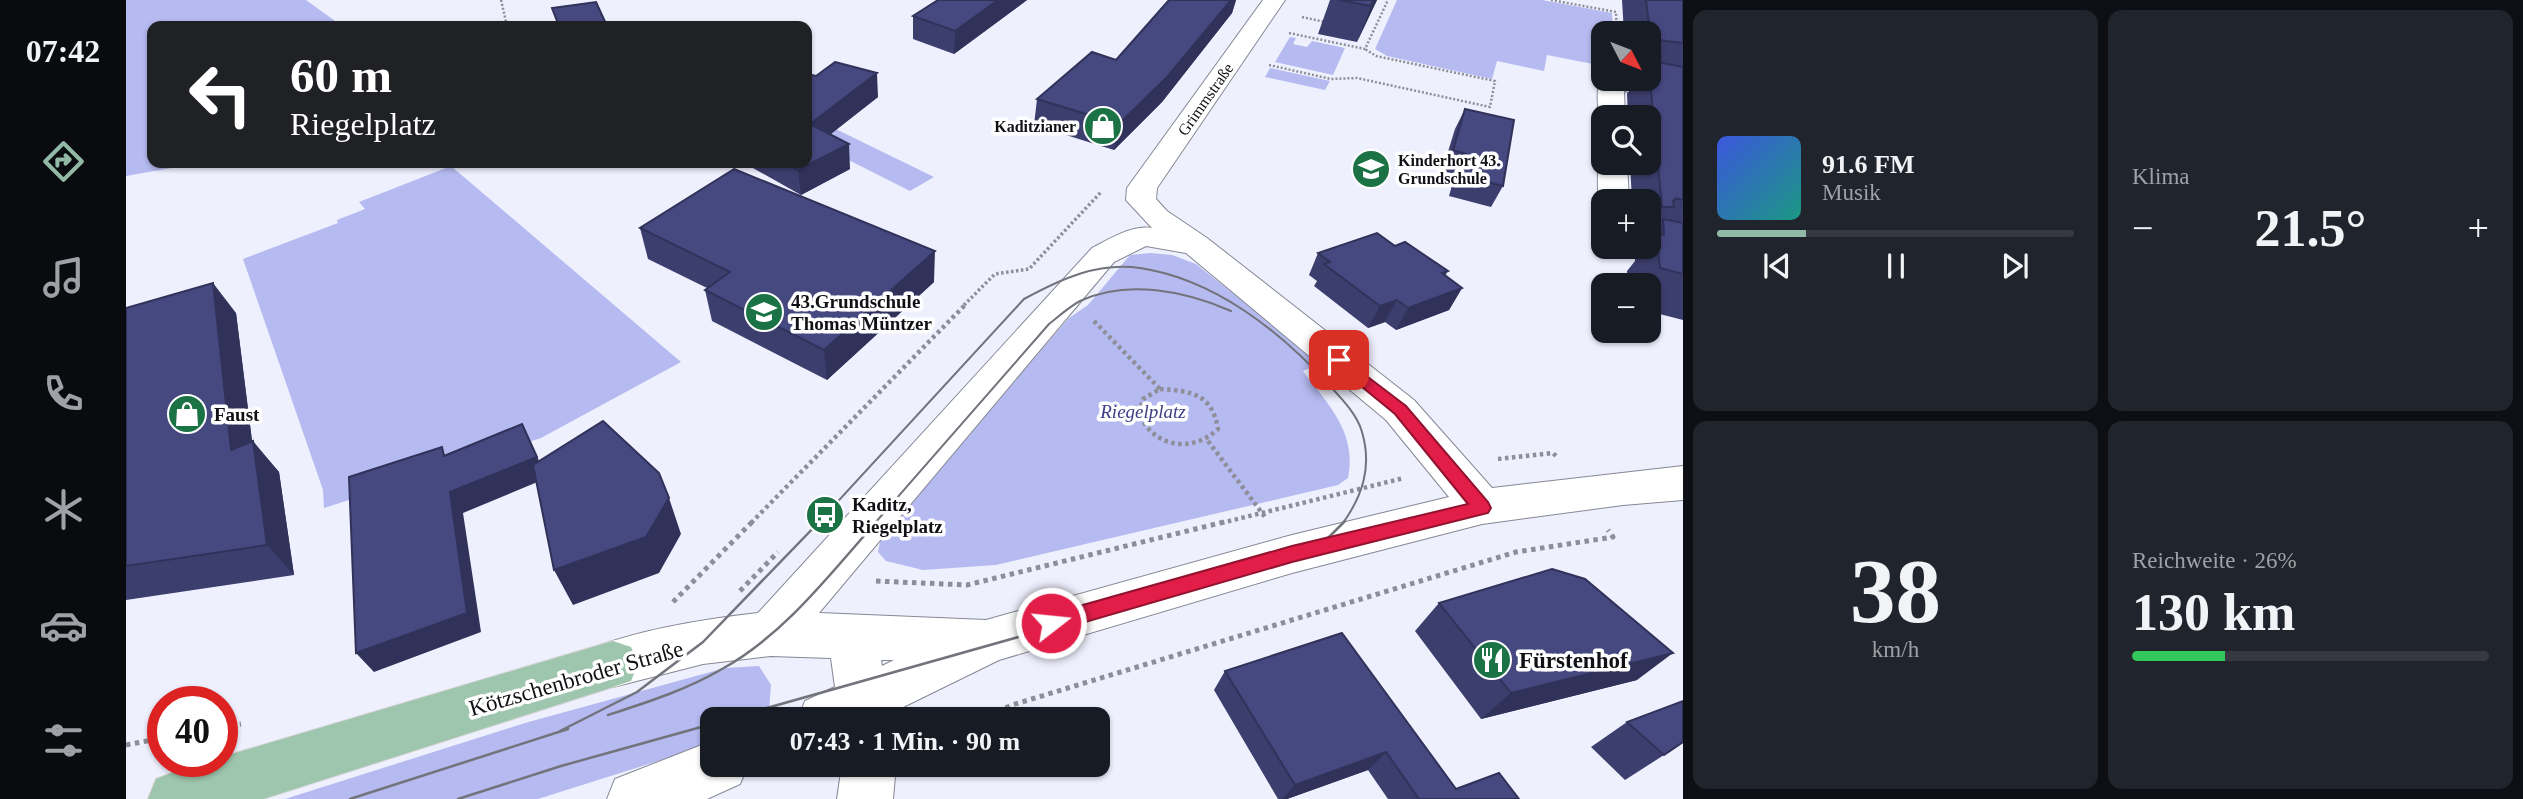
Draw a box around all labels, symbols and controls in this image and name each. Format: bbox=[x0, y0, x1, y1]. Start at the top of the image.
north arrow bbox=[1591, 21, 1661, 91]
map controls bbox=[1591, 21, 1661, 343]
text: 07:42 bbox=[26, 33, 100, 69]
text: 60 m bbox=[290, 48, 392, 103]
icon: left bbox=[175, 49, 266, 140]
street label: Grimmstraße bbox=[1174, 60, 1237, 139]
shop icon: Kaditzianer bbox=[1082, 105, 1124, 147]
button: search bbox=[1591, 105, 1661, 175]
text: Riegelplatz bbox=[290, 106, 436, 142]
place label: Kaditzianer bbox=[994, 118, 1076, 135]
icon: directions bbox=[39, 137, 88, 186]
school or university icon: Kinderhort 43. Grundschule bbox=[1350, 148, 1392, 190]
text: 91.6 FM bbox=[1822, 150, 1914, 179]
place label: Kinderhort 43. Grundschule bbox=[1398, 152, 1500, 187]
text: Klima bbox=[2132, 164, 2190, 189]
text: Musik bbox=[1822, 180, 1881, 205]
button: + bbox=[1591, 189, 1661, 259]
text: 21.5° bbox=[2255, 200, 2366, 257]
text: − bbox=[2132, 207, 2153, 249]
text: + bbox=[2468, 207, 2489, 249]
icon: previous bbox=[1758, 247, 1796, 285]
icon: pause bbox=[1877, 247, 1915, 285]
icon: next bbox=[1996, 247, 2034, 285]
icon: music bbox=[39, 253, 88, 302]
button: − bbox=[1591, 273, 1661, 343]
school or university icon: 43.Grundschule Thomas Müntzer bbox=[743, 291, 785, 333]
place label: 43.Grundschule Thomas Müntzer bbox=[791, 291, 932, 334]
pin bbox=[1309, 330, 1369, 390]
icon: arrive bbox=[1320, 341, 1358, 379]
icon: phone bbox=[39, 369, 88, 418]
shop icon: Faust bbox=[166, 393, 208, 435]
park label: Riegelplatz bbox=[1099, 401, 1186, 422]
place label: Faust bbox=[214, 404, 260, 425]
icon: climate bbox=[39, 485, 88, 534]
bus stop icon: Kaditz, Riegelplatz bbox=[804, 494, 846, 536]
place label: Kaditz, Riegelplatz bbox=[852, 494, 943, 537]
text: 38 bbox=[1850, 541, 1941, 642]
text: Reichweite · 26% bbox=[2132, 548, 2297, 573]
text: 130 km bbox=[2132, 584, 2295, 641]
position arrow bbox=[1014, 586, 1088, 660]
icon: car bbox=[39, 601, 88, 650]
street label: Kötzschenbroder Straße bbox=[466, 636, 686, 721]
text: km/h bbox=[1872, 637, 1919, 662]
restaurant icon: Fürstenhof bbox=[1471, 639, 1513, 681]
place label: Fürstenhof bbox=[1519, 648, 1628, 673]
speed limit sign: 40 bbox=[147, 686, 238, 777]
icon: filters bbox=[39, 716, 88, 765]
text: 07:43 · 1 Min. · 90 m bbox=[790, 727, 1020, 756]

